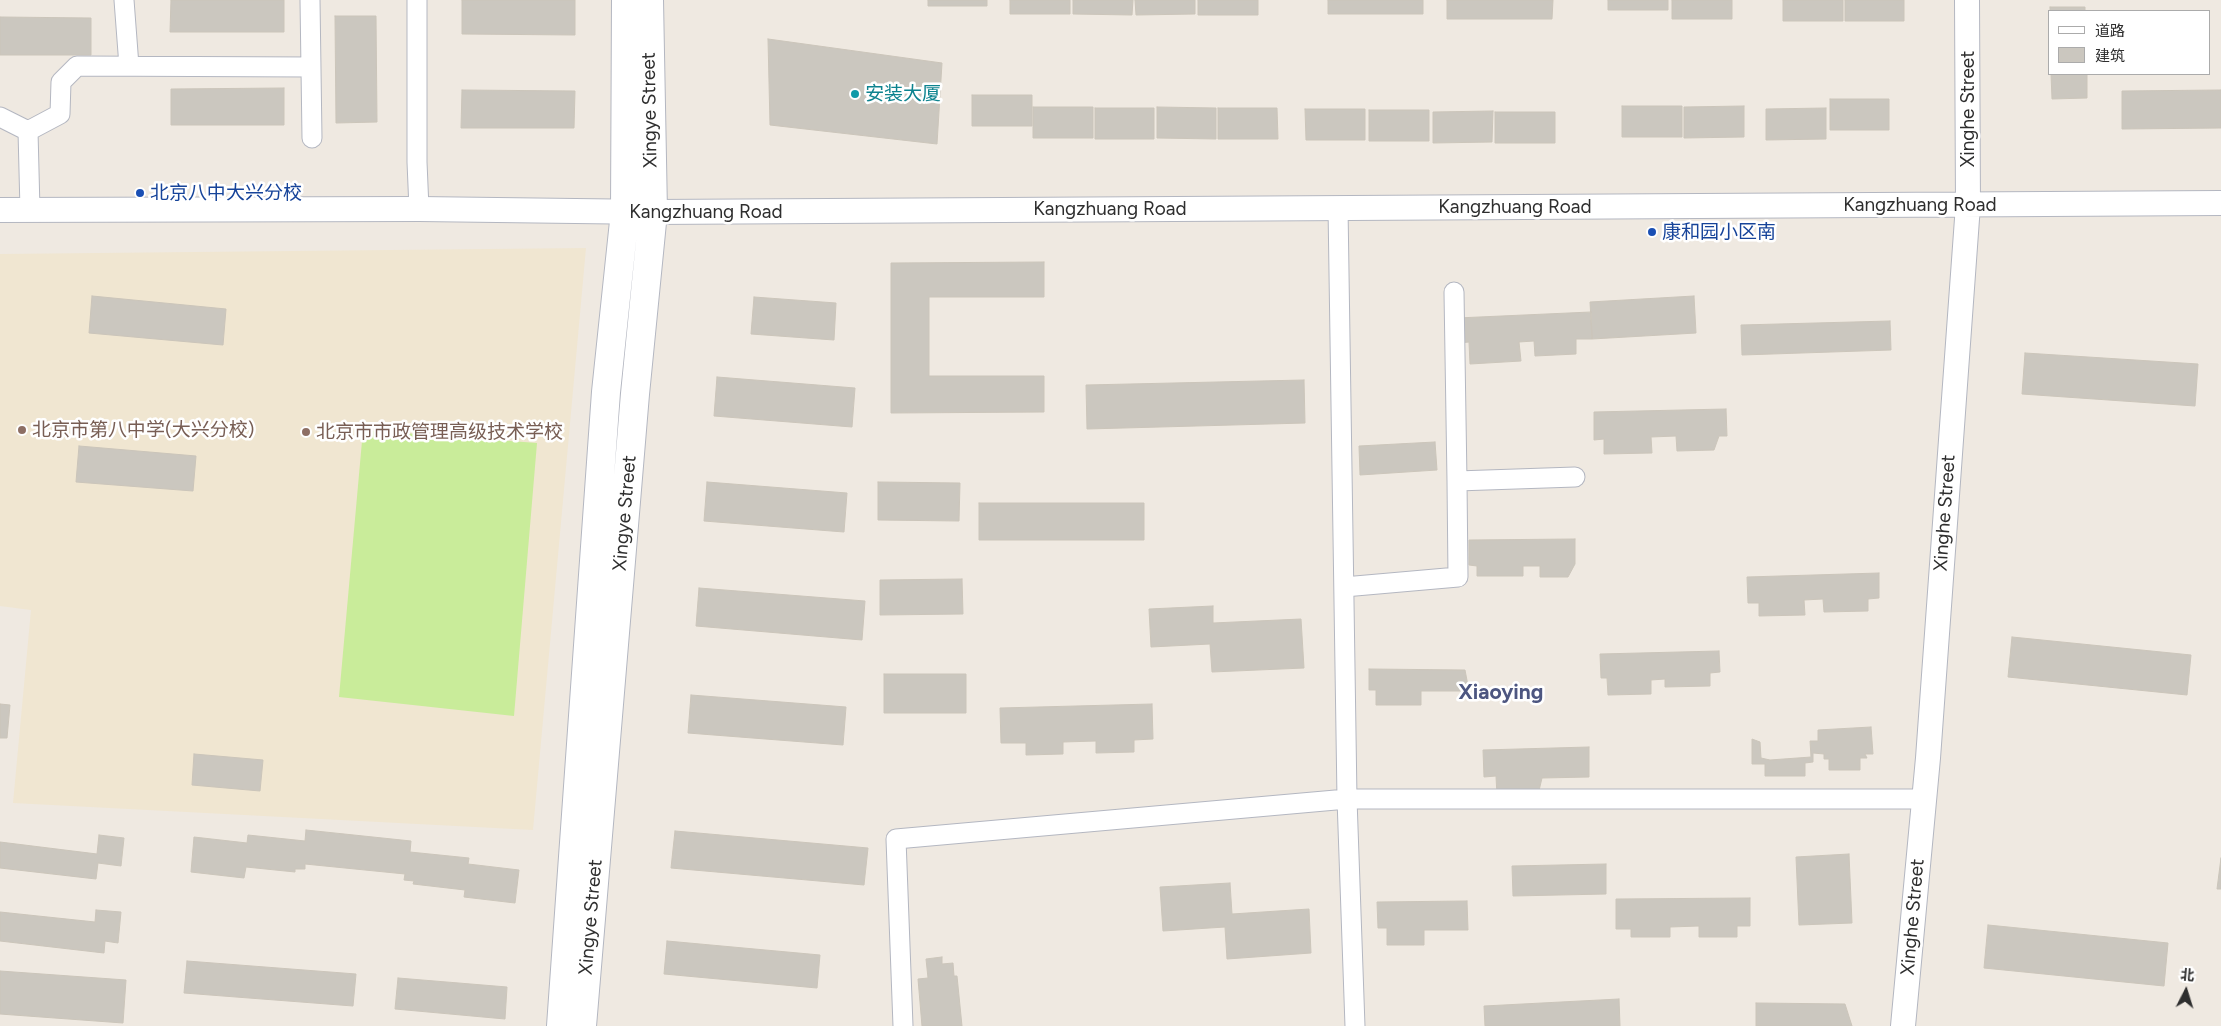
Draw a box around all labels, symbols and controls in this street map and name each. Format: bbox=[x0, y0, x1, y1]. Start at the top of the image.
legend bbox=[2048, 10, 2211, 75]
text: 道路 bbox=[2095, 22, 2125, 40]
text: 建筑 bbox=[2095, 47, 2125, 65]
street label: Xinghe Street bbox=[1957, 51, 1979, 167]
street label: Xingye Street bbox=[638, 52, 662, 168]
place label: 安装大厦 bbox=[865, 83, 941, 105]
marker: 安装大厦 bbox=[849, 88, 861, 100]
place label: 北京八中大兴分校 bbox=[150, 182, 302, 204]
marker: 北京八中大兴分校 bbox=[134, 187, 146, 199]
street label: Kangzhuang Road bbox=[1843, 194, 1997, 216]
street label: Kangzhuang Road bbox=[1438, 196, 1592, 218]
street label: Kangzhuang Road bbox=[1033, 198, 1187, 220]
street label: Kangzhuang Road bbox=[629, 201, 783, 223]
place label: 康和园小区南 bbox=[1662, 221, 1776, 243]
marker: 康和园小区南 bbox=[1646, 226, 1658, 238]
place label: 北京市第八中学(大兴分校) bbox=[32, 419, 254, 441]
place label: 北京市市政管理高级技术学校 bbox=[316, 421, 563, 443]
marker: 北京市第八中学(大兴分校) bbox=[16, 424, 28, 436]
marker: 北京市市政管理高级技术学校 bbox=[300, 426, 312, 438]
street label: Xingye Street bbox=[609, 454, 641, 572]
street label: Xinghe Street bbox=[1930, 454, 1960, 572]
district label: Xiaoying bbox=[1459, 680, 1543, 706]
street label: Xingye Street bbox=[575, 858, 607, 976]
street label: Xinghe Street bbox=[1897, 858, 1929, 976]
north arrow bbox=[2161, 966, 2211, 1016]
text: 北 bbox=[2180, 966, 2195, 985]

